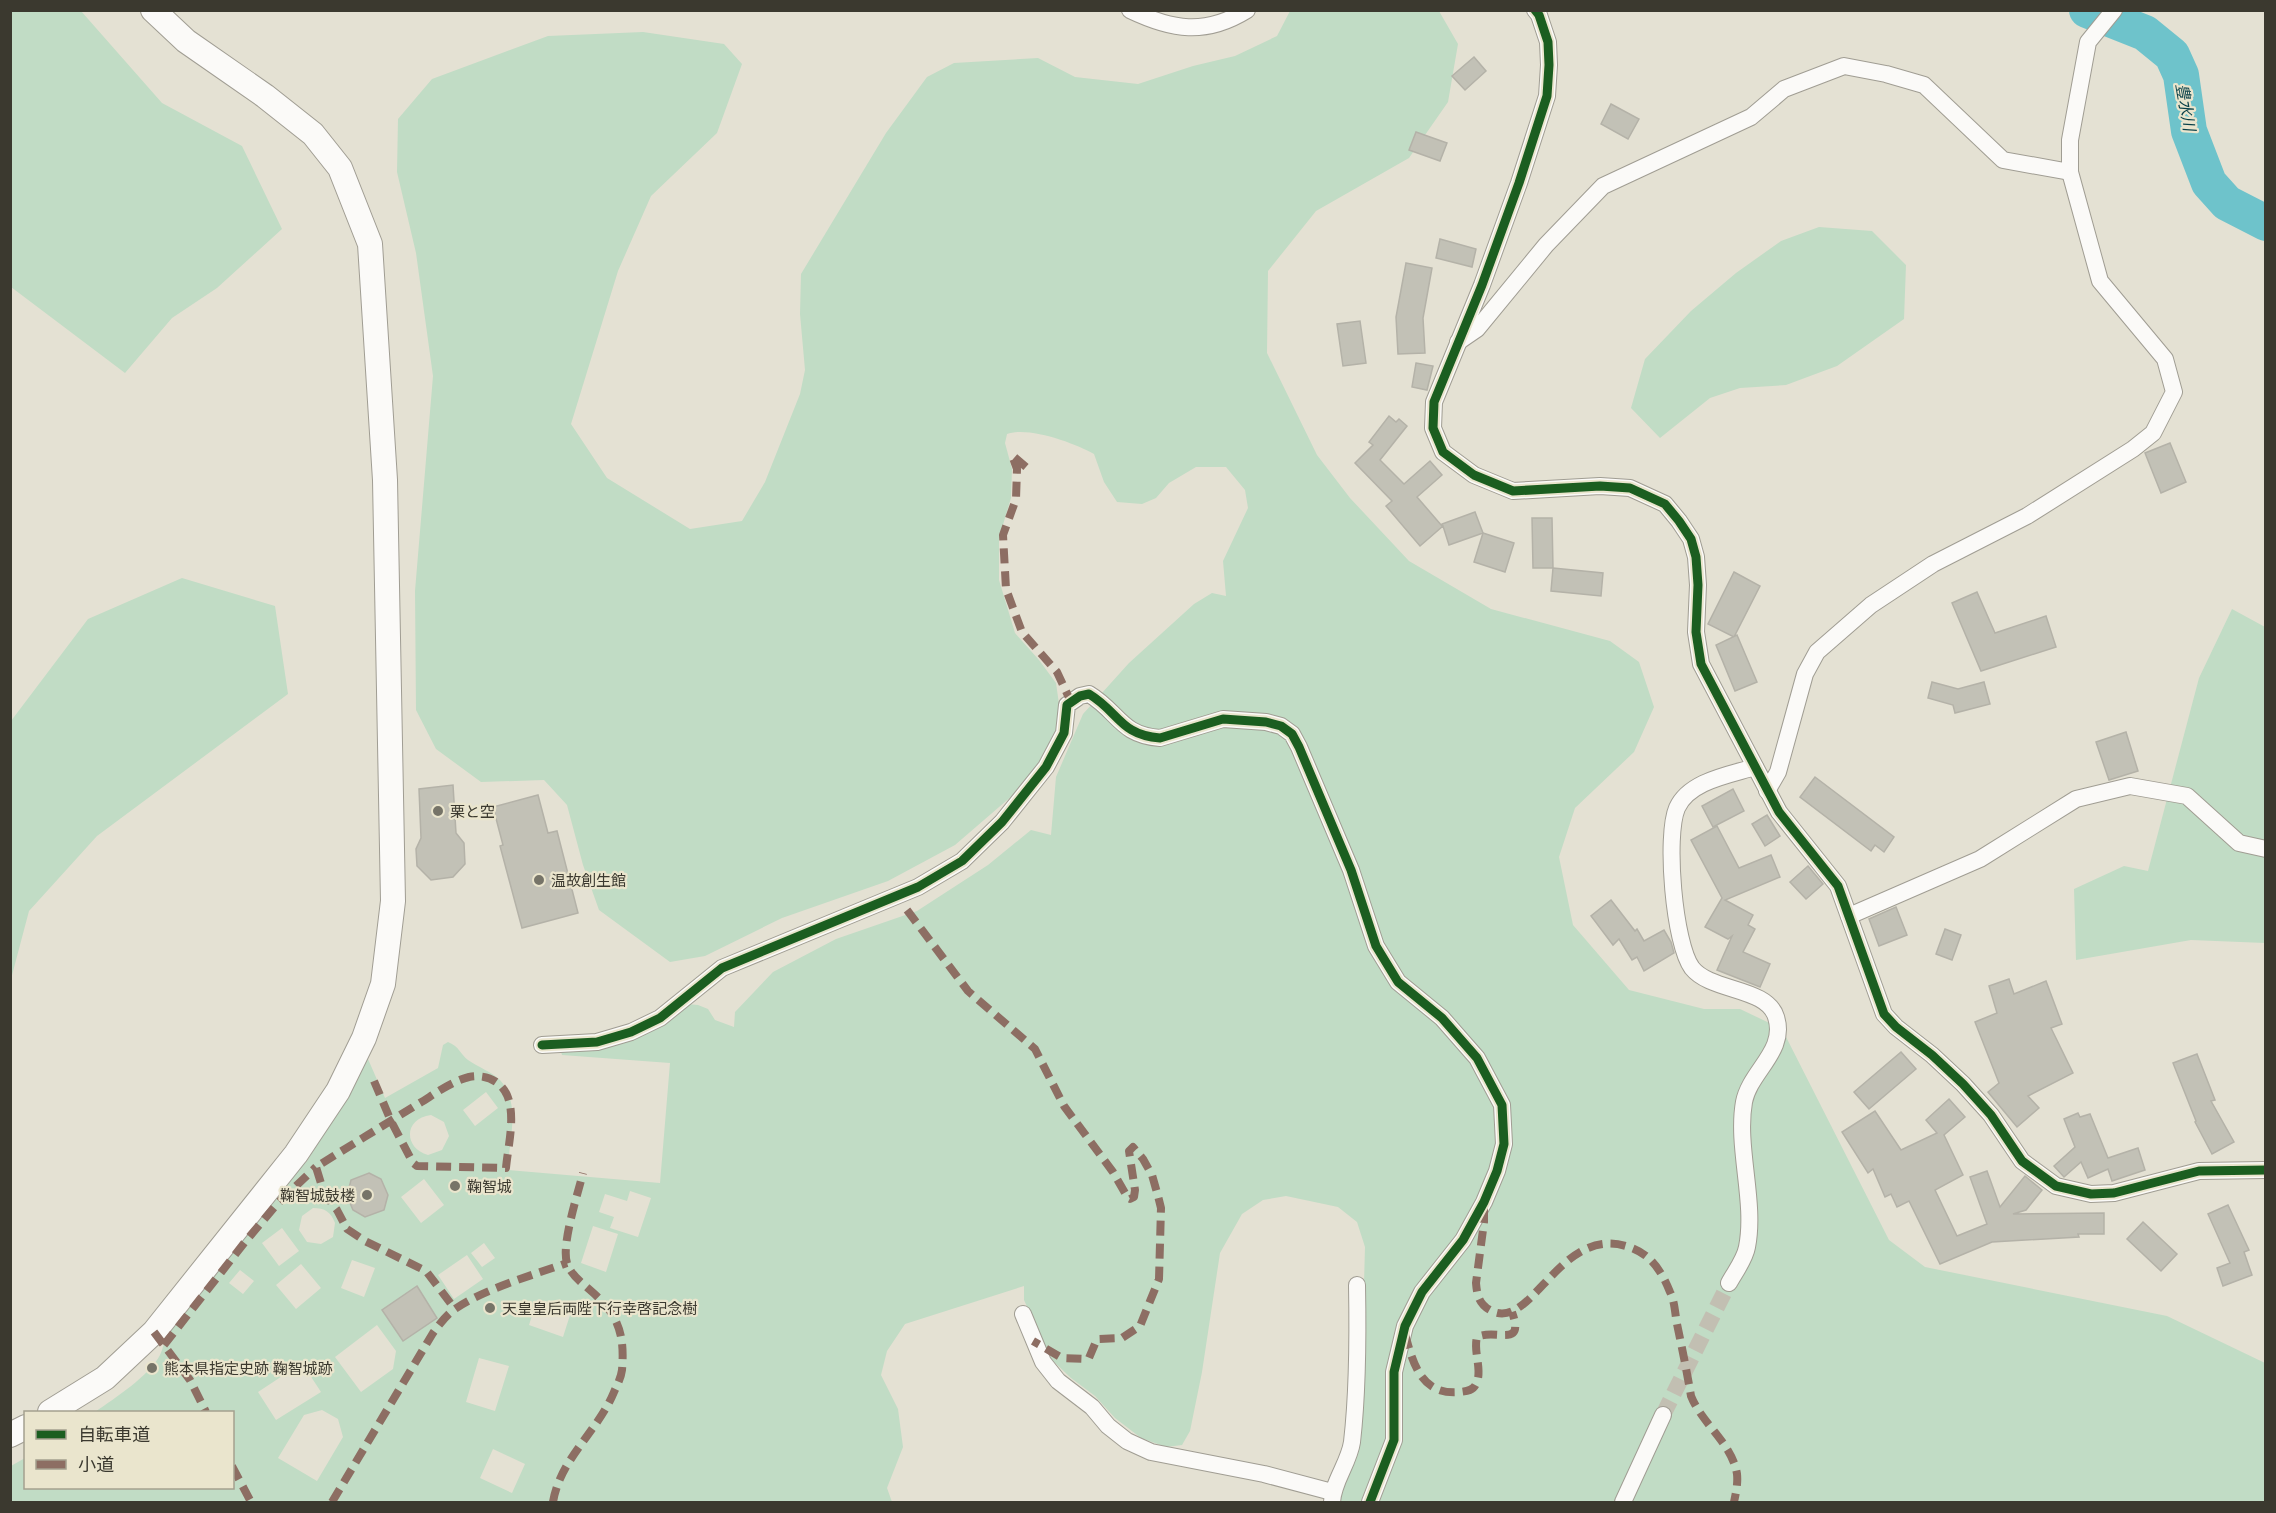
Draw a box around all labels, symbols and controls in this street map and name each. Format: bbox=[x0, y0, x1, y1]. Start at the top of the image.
water label: 豊水川 bbox=[2172, 82, 2200, 134]
place label: 栗と空 bbox=[450, 802, 495, 820]
marker: 栗と空 bbox=[431, 804, 445, 818]
place label: 温故創生館 bbox=[551, 871, 626, 889]
marker: 温故創生館 bbox=[532, 873, 546, 887]
place label: 鞠智城 bbox=[467, 1177, 512, 1195]
marker: 鞠智城 bbox=[448, 1179, 462, 1193]
place label: 鞠智城鼓楼 bbox=[280, 1186, 355, 1204]
marker: 鞠智城鼓楼 bbox=[360, 1188, 374, 1202]
place label: 天皇皇后両陛下行幸啓記念樹 bbox=[502, 1299, 697, 1317]
marker: 天皇皇后両陛下行幸啓記念樹 bbox=[483, 1301, 497, 1315]
place label: 熊本県指定史跡 鞠智城跡 bbox=[164, 1359, 333, 1377]
marker: 熊本県指定史跡 鞠智城跡 bbox=[145, 1361, 159, 1375]
legend bbox=[24, 1411, 234, 1489]
text: 自転車道 bbox=[78, 1423, 150, 1445]
text: 小道 bbox=[78, 1453, 114, 1475]

